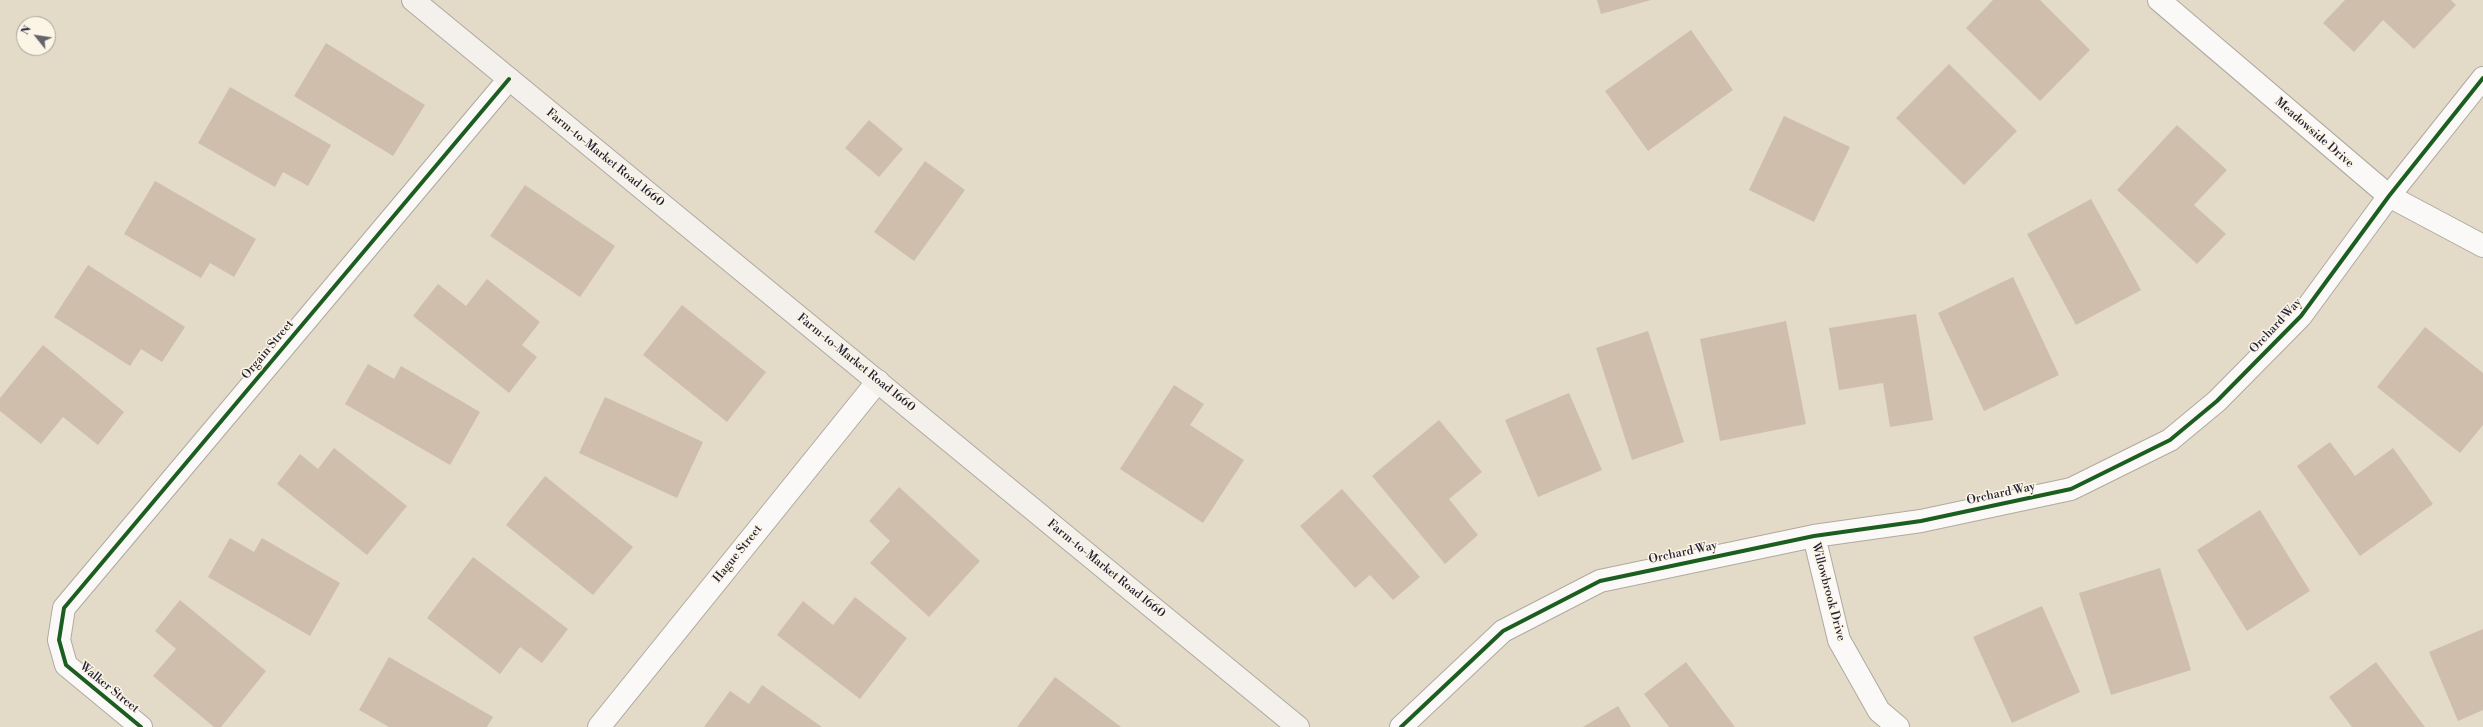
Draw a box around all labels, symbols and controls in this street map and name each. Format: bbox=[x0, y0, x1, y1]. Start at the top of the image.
north arrow bbox=[16, 16, 56, 56]
text: N bbox=[18, 23, 35, 38]
street label: Meadowside Drive bbox=[2272, 95, 2356, 171]
street label: Farm-to-Market Road 1660 bbox=[543, 106, 667, 210]
street label: Orchard Way bbox=[2247, 296, 2305, 356]
street label: Farm-to-Market Road 1660 bbox=[794, 311, 918, 415]
street label: Orgain Street bbox=[239, 317, 297, 383]
street label: Orchard Way bbox=[1965, 480, 2037, 508]
street label: Farm-to-Market Road 1660 bbox=[1044, 517, 1168, 621]
street label: Hague Street bbox=[710, 522, 766, 586]
street label: Orchard Way bbox=[1647, 539, 1719, 567]
street label: Willowbrook Drive bbox=[1808, 541, 1848, 643]
street label: Walker Street bbox=[76, 660, 142, 716]

